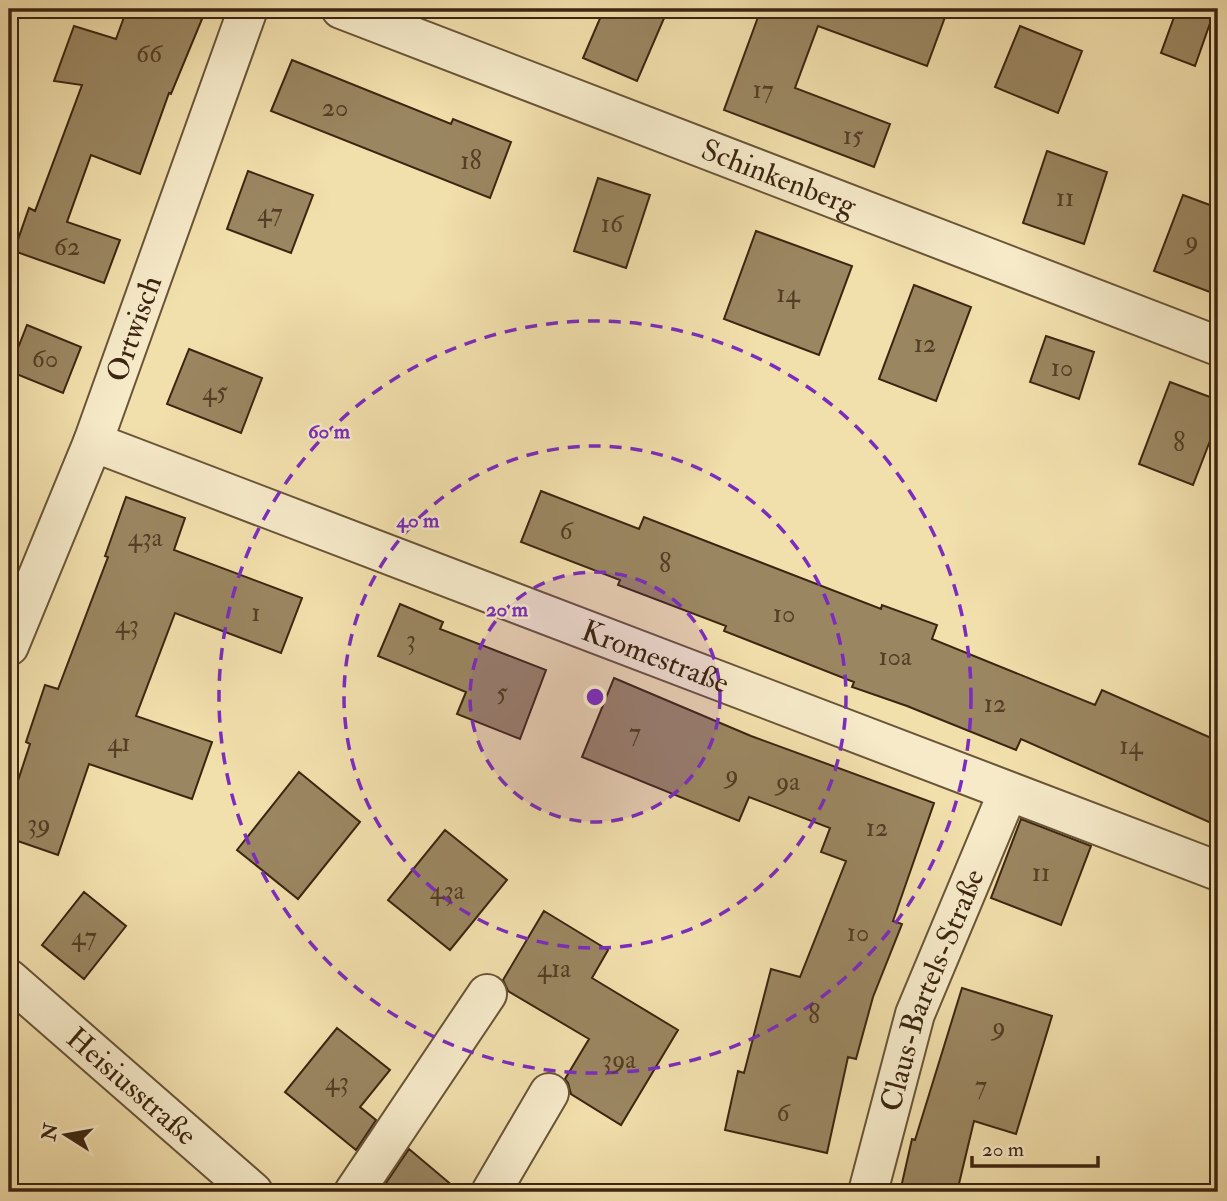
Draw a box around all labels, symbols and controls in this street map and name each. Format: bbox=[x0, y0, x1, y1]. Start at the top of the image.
house number: 66 bbox=[136, 38, 164, 70]
house number: 17 bbox=[752, 74, 774, 106]
house number: 20 bbox=[322, 92, 348, 124]
house number: 15 bbox=[843, 120, 864, 152]
street label: Schinkenberg bbox=[696, 131, 862, 225]
house number: 18 bbox=[460, 145, 482, 177]
house number: 11 bbox=[1056, 182, 1074, 214]
house number: 47 bbox=[257, 197, 283, 229]
house number: 16 bbox=[601, 208, 625, 240]
house number: 9 bbox=[1183, 225, 1199, 257]
house number: 62 bbox=[54, 231, 80, 263]
street label: Ortwisch bbox=[98, 271, 170, 387]
house number: 14 bbox=[776, 278, 801, 310]
house number: 12 bbox=[914, 328, 936, 360]
house number: 60 bbox=[32, 343, 58, 375]
house number: 10 bbox=[1051, 352, 1073, 384]
house number: 45 bbox=[202, 376, 228, 408]
text: 60 m bbox=[308, 418, 351, 445]
house number: 8 bbox=[1173, 427, 1185, 459]
text: 40 m bbox=[396, 507, 440, 534]
house number: 6 bbox=[559, 515, 574, 547]
house number: 43a bbox=[128, 522, 163, 554]
house number: 8 bbox=[659, 548, 671, 580]
text: 20 m bbox=[486, 596, 529, 623]
house number: 1 bbox=[251, 597, 261, 629]
house number: 10 bbox=[773, 598, 795, 630]
house number: 43 bbox=[115, 609, 139, 641]
street label: Kromestraße bbox=[577, 612, 734, 702]
house number: 3 bbox=[406, 624, 416, 656]
house number: 10a bbox=[878, 641, 912, 673]
house number: 5 bbox=[496, 677, 508, 709]
centre of rings bbox=[583, 685, 607, 709]
house number: 12 bbox=[984, 688, 1006, 720]
house number: 7 bbox=[629, 717, 641, 749]
house number: 41 bbox=[107, 727, 131, 759]
house number: 14 bbox=[1119, 730, 1144, 762]
house number: 9 bbox=[723, 759, 739, 791]
house number: 9a bbox=[774, 766, 800, 798]
house number: 39 bbox=[27, 808, 51, 840]
house number: 12 bbox=[866, 812, 888, 844]
house number: 11 bbox=[1032, 857, 1050, 889]
street label: Claus-Bartels-Straße bbox=[872, 864, 993, 1115]
house number: 43a bbox=[430, 875, 465, 907]
house number: 10 bbox=[847, 917, 869, 949]
house number: 47 bbox=[71, 921, 97, 953]
house number: 41a bbox=[537, 953, 571, 985]
house number: 8 bbox=[808, 999, 820, 1031]
house number: 9 bbox=[990, 1011, 1006, 1043]
street label: Heisiusstraße bbox=[59, 1020, 204, 1153]
house number: 39a bbox=[602, 1044, 636, 1076]
house number: 43 bbox=[325, 1066, 349, 1098]
house number: 7 bbox=[975, 1070, 987, 1102]
house number: 6 bbox=[776, 1097, 791, 1129]
north arrow bbox=[32, 1100, 102, 1170]
text: N bbox=[37, 1120, 64, 1144]
scale bar bbox=[972, 1124, 1098, 1168]
text: 20 m bbox=[982, 1136, 1024, 1163]

